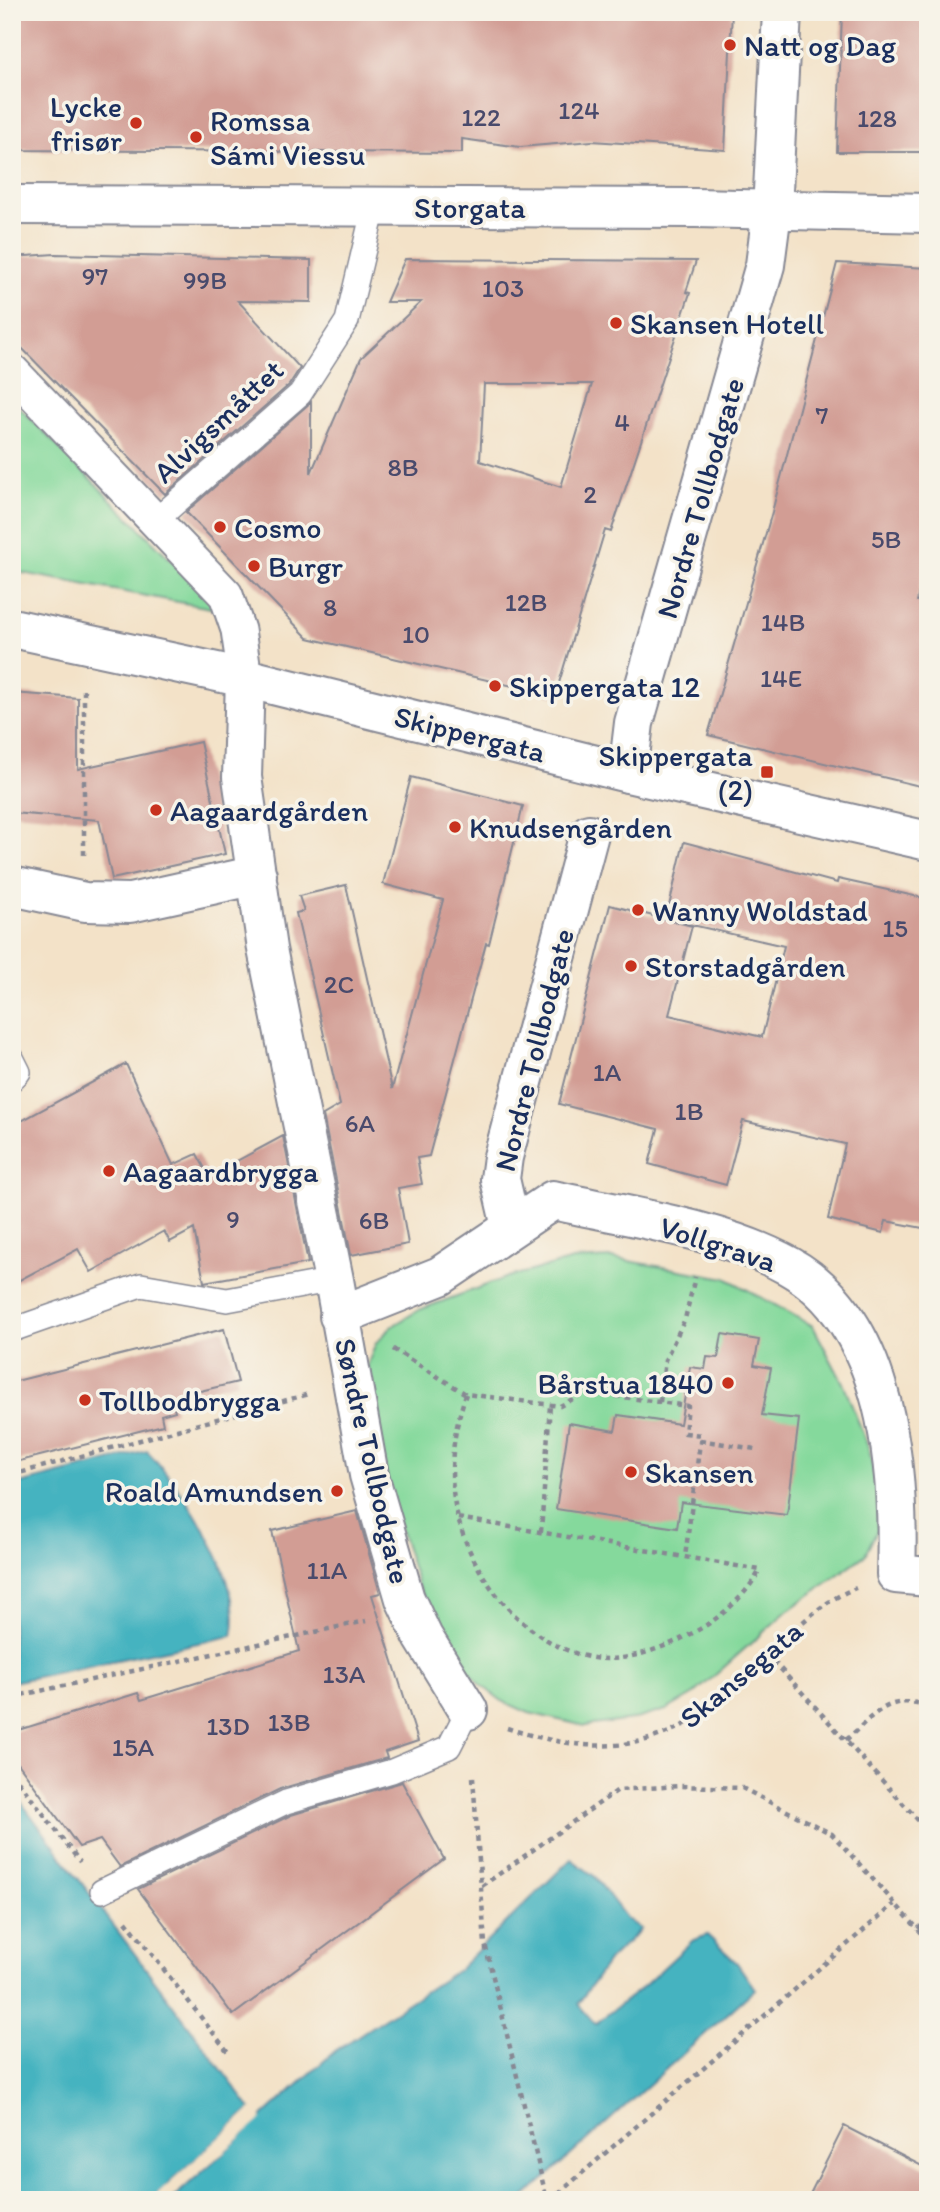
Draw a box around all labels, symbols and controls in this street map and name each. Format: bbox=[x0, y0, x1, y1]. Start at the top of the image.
place label: Natt og Dag bbox=[744, 27, 897, 64]
marker: Natt og Dag bbox=[722, 37, 738, 53]
place label: Lycke frisør bbox=[50, 88, 122, 159]
house number: 124 bbox=[558, 94, 600, 126]
house number: 122 bbox=[461, 101, 501, 133]
place label: Romssa Sámi Viessu bbox=[210, 102, 365, 173]
house number: 128 bbox=[857, 102, 897, 134]
marker: Lycke frisør bbox=[128, 115, 144, 131]
marker: Romssa Sámi Viessu bbox=[188, 129, 204, 145]
street label: Storgata bbox=[414, 189, 526, 226]
house number: 97 bbox=[82, 260, 108, 292]
house number: 99B bbox=[183, 264, 227, 296]
house number: 103 bbox=[482, 272, 524, 304]
place label: Skansen Hotell bbox=[630, 305, 824, 342]
marker: Skansen Hotell bbox=[608, 315, 624, 331]
street label: Alvigsmåttet bbox=[145, 351, 291, 491]
street label: Nordre Tollbodgate bbox=[648, 373, 752, 623]
house number: 7 bbox=[816, 399, 829, 431]
house number: 4 bbox=[614, 406, 630, 438]
house number: 8B bbox=[387, 451, 419, 483]
house number: 2 bbox=[583, 478, 597, 510]
place label: Cosmo bbox=[234, 509, 321, 546]
marker: Cosmo bbox=[212, 519, 228, 535]
house number: 5B bbox=[871, 523, 901, 555]
place label: Burgr bbox=[268, 548, 343, 585]
marker: Burgr bbox=[246, 558, 262, 574]
house number: 12B bbox=[505, 586, 547, 618]
house number: 8 bbox=[323, 591, 337, 623]
house number: 14B bbox=[761, 606, 805, 638]
house number: 10 bbox=[402, 618, 430, 650]
house number: 14E bbox=[760, 662, 802, 694]
place label: Skippergata 12 bbox=[509, 668, 700, 705]
marker: Skippergata 12 bbox=[487, 678, 503, 694]
street label: Skippergata bbox=[391, 697, 550, 771]
place label: Skippergata (2) bbox=[598, 737, 753, 808]
marker: Skippergata (2) bbox=[759, 764, 775, 780]
place label: Aagaardgården bbox=[170, 792, 368, 829]
marker: Aagaardgården bbox=[148, 802, 164, 818]
place label: Knudsengården bbox=[469, 809, 672, 846]
marker: Knudsengården bbox=[447, 819, 463, 835]
place label: Wanny Woldstad bbox=[652, 892, 868, 929]
marker: Wanny Woldstad bbox=[630, 902, 646, 918]
house number: 15 bbox=[882, 912, 908, 944]
street label: Nordre Tollbodgate bbox=[486, 925, 582, 1175]
place label: Storstadgården bbox=[645, 948, 846, 985]
marker: Storstadgården bbox=[623, 958, 639, 974]
house number: 2C bbox=[324, 968, 354, 1000]
house number: 1A bbox=[593, 1056, 622, 1088]
house number: 1B bbox=[675, 1095, 703, 1127]
house number: 6A bbox=[345, 1107, 376, 1139]
place label: Aagaardbrygga bbox=[123, 1153, 319, 1190]
marker: Aagaardbrygga bbox=[101, 1163, 117, 1179]
house number: 9 bbox=[226, 1203, 240, 1235]
house number: 6B bbox=[359, 1204, 389, 1236]
street label: Vollgrava bbox=[655, 1208, 781, 1280]
street label: Søndre Tollbodgate bbox=[327, 1334, 419, 1588]
place label: Bårstua 1840 bbox=[537, 1365, 714, 1402]
marker: Bårstua 1840 bbox=[720, 1375, 736, 1391]
place label: Tollbodbrygga bbox=[99, 1382, 281, 1419]
marker: Tollbodbrygga bbox=[77, 1392, 93, 1408]
place label: Skansen bbox=[645, 1454, 754, 1491]
marker: Skansen bbox=[623, 1464, 639, 1480]
place label: Roald Amundsen bbox=[105, 1473, 323, 1510]
marker: Roald Amundsen bbox=[329, 1483, 345, 1499]
house number: 11A bbox=[307, 1554, 348, 1586]
street label: Skansegata bbox=[672, 1612, 810, 1736]
house number: 13A bbox=[323, 1658, 366, 1690]
house number: 13B bbox=[267, 1706, 311, 1738]
house number: 13D bbox=[206, 1710, 250, 1742]
house number: 15A bbox=[112, 1731, 155, 1763]

